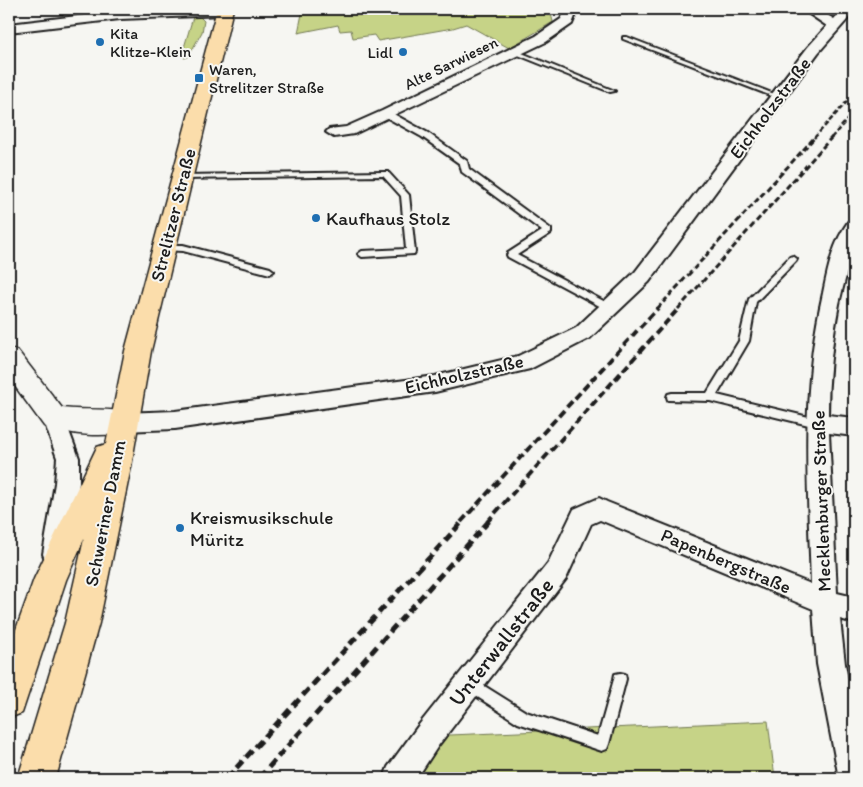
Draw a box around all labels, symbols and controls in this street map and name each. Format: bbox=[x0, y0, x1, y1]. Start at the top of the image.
place label: Kita Klitze-Klein bbox=[110, 24, 192, 61]
street label: Alte Sarwiesen bbox=[401, 32, 501, 94]
marker: Kita Klitze-Klein bbox=[94, 36, 106, 48]
place label: Lidl bbox=[367, 43, 393, 62]
marker: Lidl bbox=[397, 46, 409, 58]
street label: Eichholzstraße bbox=[724, 53, 816, 163]
place label: Waren, Strelitzer Straße bbox=[209, 60, 324, 97]
marker: Waren, Strelitzer Straße bbox=[193, 72, 205, 84]
street label: Strelitzer Straße bbox=[145, 146, 201, 284]
place label: Kaufhaus Stolz bbox=[326, 207, 450, 230]
marker: Kaufhaus Stolz bbox=[310, 212, 322, 224]
street label: Eichholzstraße bbox=[402, 349, 526, 399]
street label: Mecklenburger Straße bbox=[806, 410, 836, 592]
street label: Schweriner Damm bbox=[80, 437, 131, 588]
place label: Kreismusikschule Müritz bbox=[190, 506, 334, 551]
marker: Kreismusikschule Müritz bbox=[174, 522, 186, 534]
street label: Papenbergstraße bbox=[658, 523, 794, 599]
street label: Unterwallstraße bbox=[443, 573, 559, 711]

